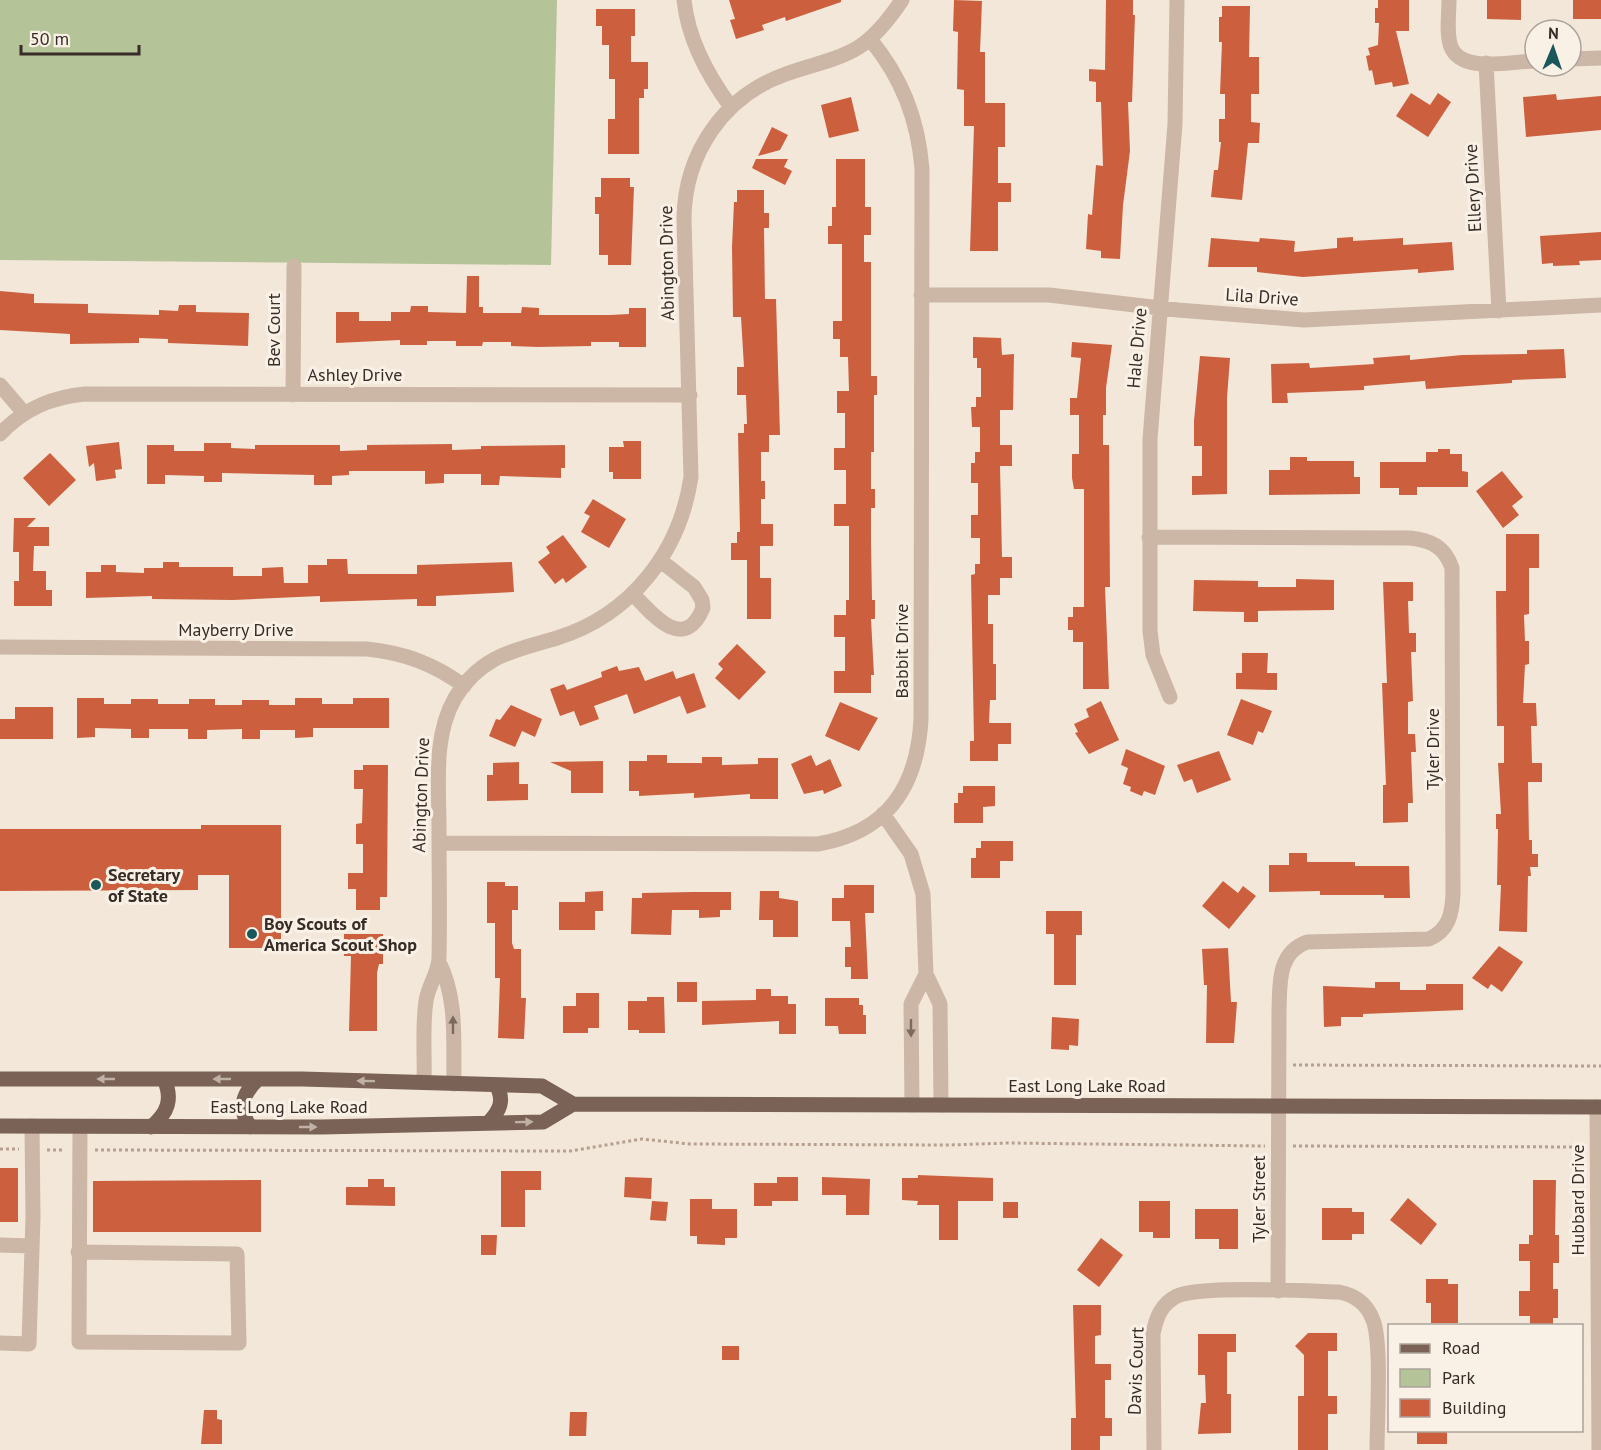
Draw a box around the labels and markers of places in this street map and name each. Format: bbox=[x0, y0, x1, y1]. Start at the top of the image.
place label: Secretary of State bbox=[108, 863, 180, 907]
marker: Secretary of State bbox=[89, 878, 103, 892]
place label: Boy Scouts of America Scout Shop bbox=[264, 912, 417, 956]
marker: Boy Scouts of America Scout Shop bbox=[245, 927, 259, 941]

